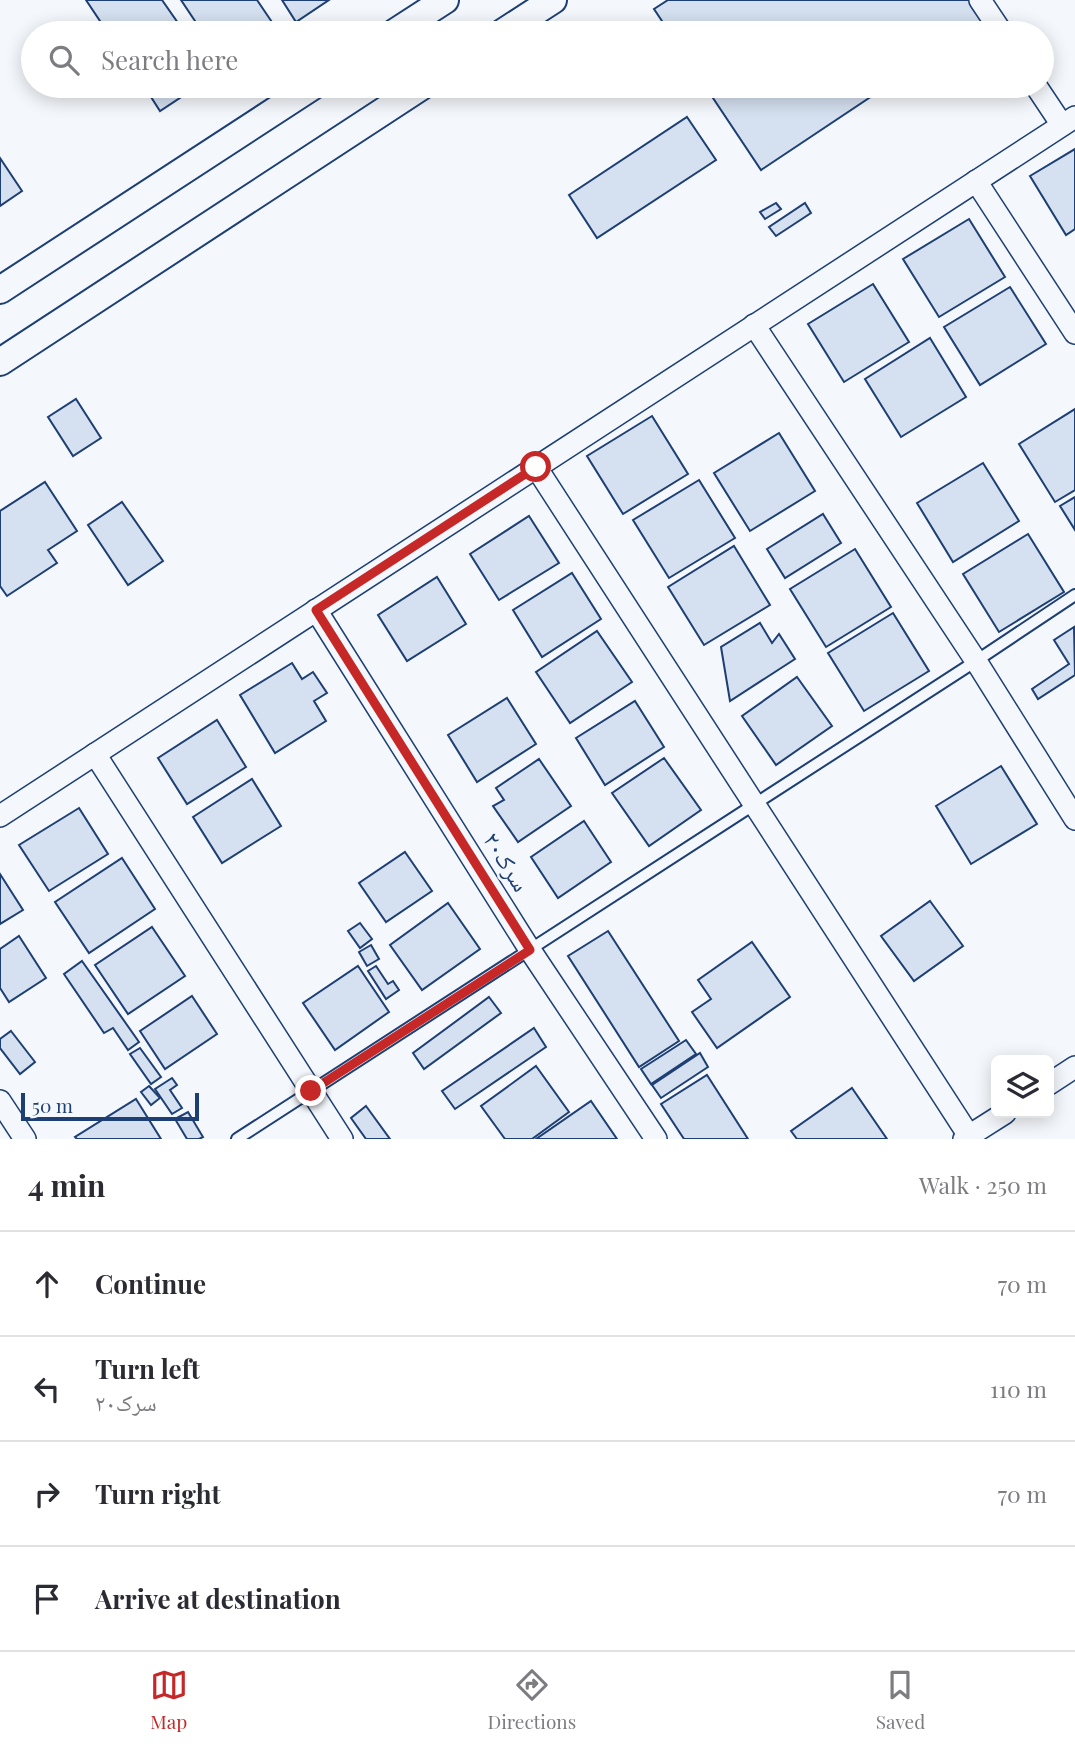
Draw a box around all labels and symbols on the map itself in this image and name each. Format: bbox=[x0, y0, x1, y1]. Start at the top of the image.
route start bbox=[520, 451, 551, 482]
street label: سرک۲۰ bbox=[477, 825, 538, 897]
route end bbox=[295, 1075, 326, 1106]
scale bar bbox=[21, 1090, 200, 1122]

